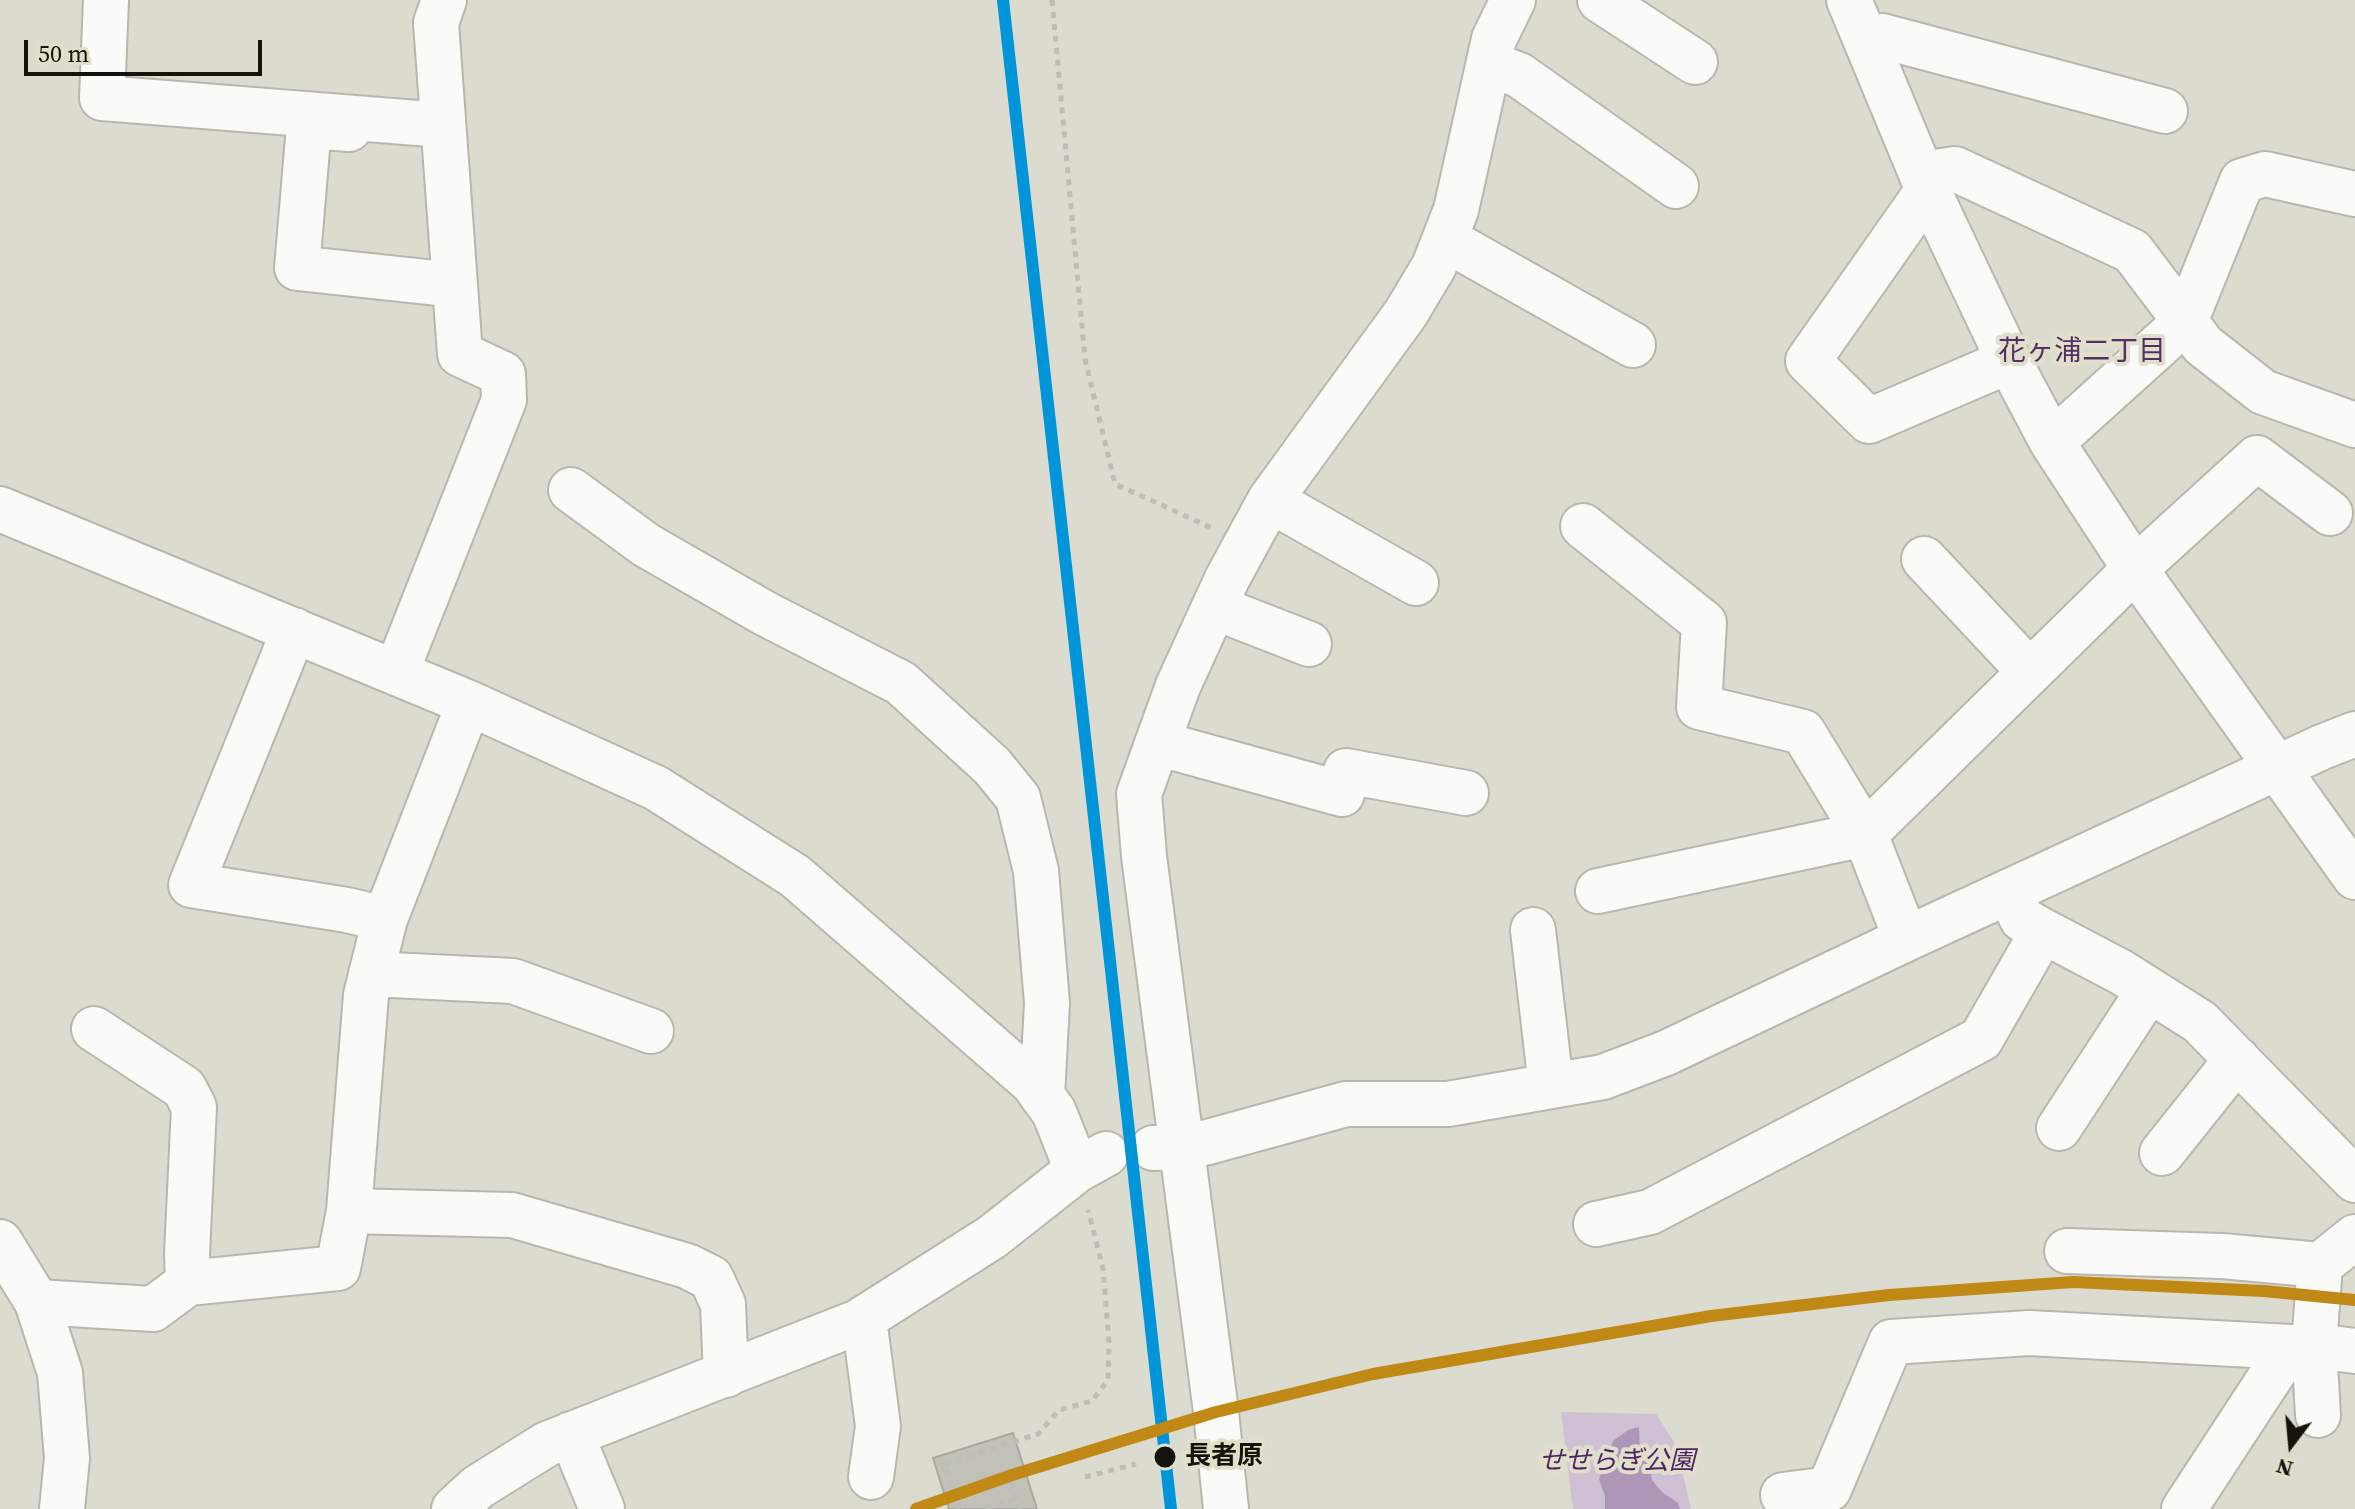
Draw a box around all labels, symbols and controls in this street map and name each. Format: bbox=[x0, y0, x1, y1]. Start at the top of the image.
scale bar bbox=[28, 24, 266, 74]
text: 50 m bbox=[38, 37, 89, 70]
district label: 花ヶ浦二丁目 bbox=[1998, 336, 2166, 370]
north arrow bbox=[2251, 1405, 2331, 1485]
place label: 長者原 bbox=[1185, 1441, 1263, 1473]
marker: 長者原 bbox=[1152, 1444, 1178, 1470]
park label: せせらぎ公園 bbox=[1539, 1446, 1695, 1478]
text: N bbox=[2273, 1451, 2296, 1485]

